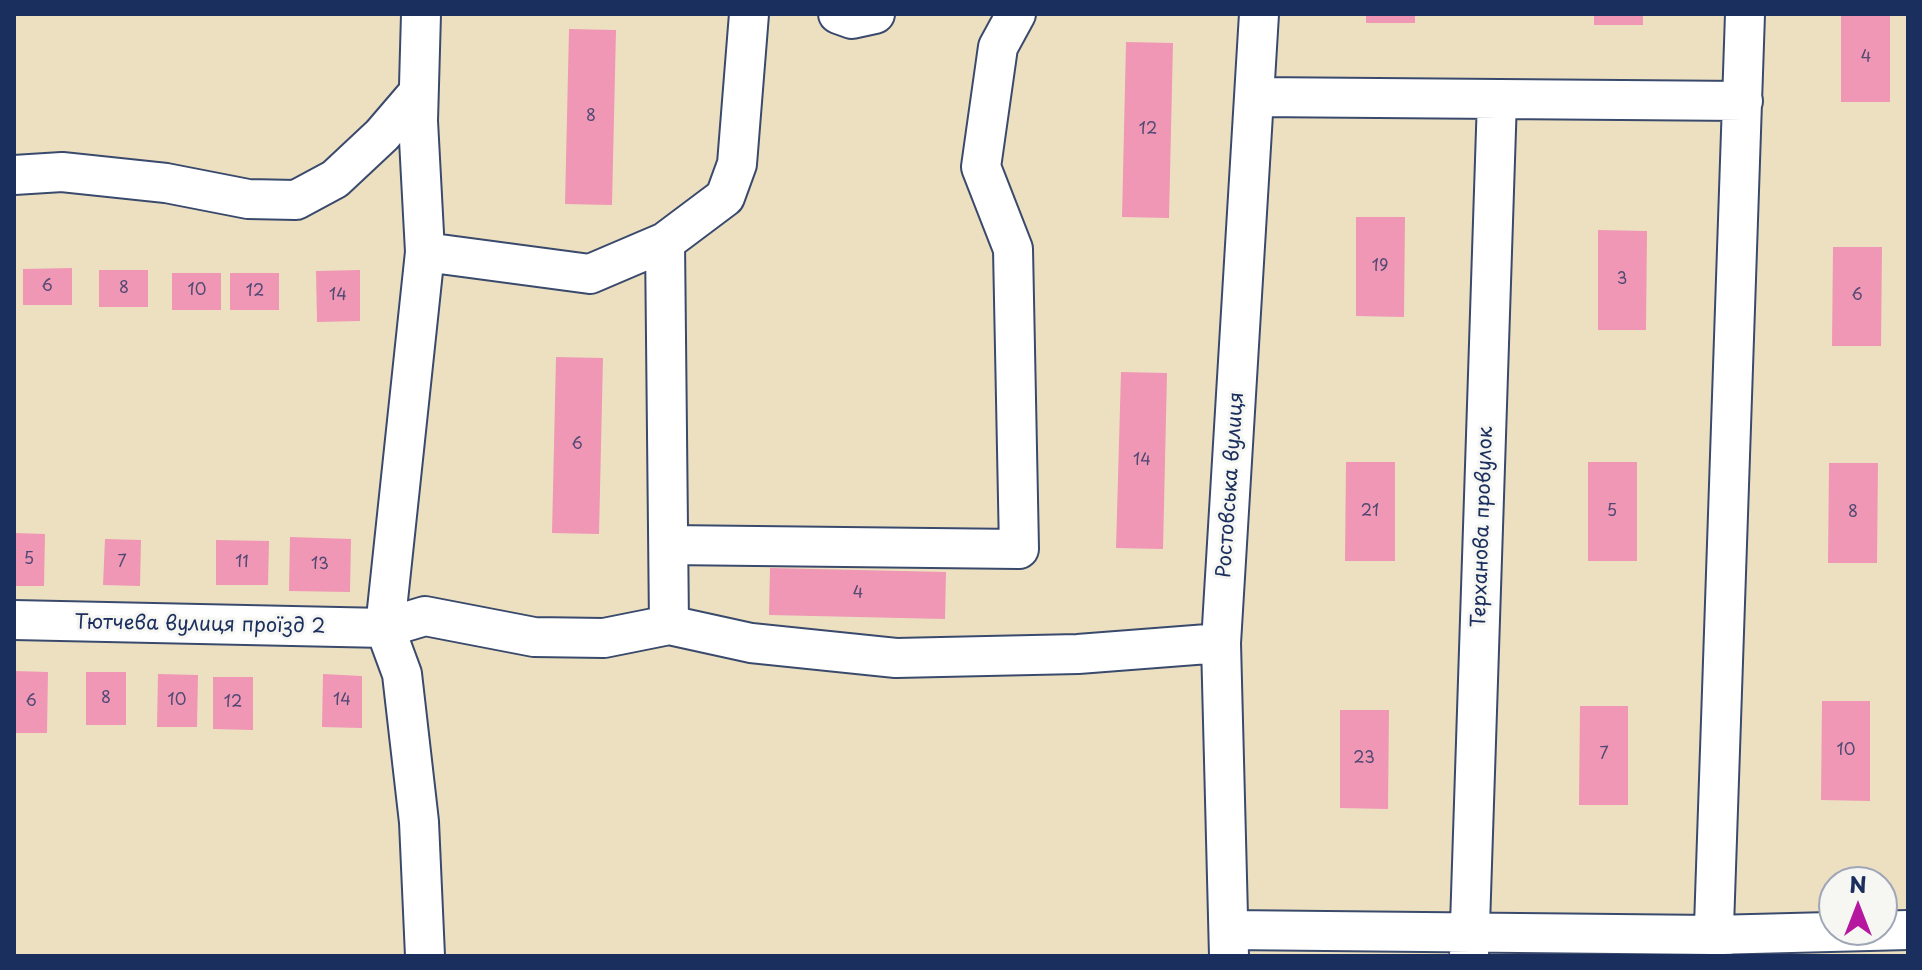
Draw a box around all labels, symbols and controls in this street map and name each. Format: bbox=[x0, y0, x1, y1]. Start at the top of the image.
house number: 4 bbox=[1861, 48, 1871, 68]
house number: 8 bbox=[586, 107, 596, 127]
house number: 12 bbox=[1139, 120, 1157, 140]
house number: 19 bbox=[1372, 257, 1388, 277]
house number: 3 bbox=[1617, 270, 1627, 290]
house number: 6 bbox=[41, 277, 53, 297]
house number: 8 bbox=[119, 279, 129, 299]
house number: 10 bbox=[188, 281, 206, 301]
house number: 12 bbox=[246, 282, 264, 302]
house number: 14 bbox=[329, 286, 347, 306]
house number: 6 bbox=[1851, 286, 1863, 306]
street label: Ростовська вулиця bbox=[1213, 391, 1249, 579]
street label: Терханова провулок bbox=[1467, 426, 1499, 628]
house number: 6 bbox=[571, 435, 583, 455]
house number: 14 bbox=[1133, 451, 1151, 471]
house number: 21 bbox=[1361, 502, 1379, 522]
house number: 5 bbox=[1607, 502, 1617, 522]
house number: 8 bbox=[1848, 503, 1858, 523]
house number: 5 bbox=[24, 550, 34, 570]
house number: 7 bbox=[117, 553, 127, 573]
house number: 11 bbox=[235, 553, 249, 573]
house number: 13 bbox=[311, 555, 329, 575]
house number: 4 bbox=[853, 584, 863, 604]
street label: Тютчева вулиця проїзд 2 bbox=[74, 611, 326, 639]
house number: 8 bbox=[101, 689, 111, 709]
house number: 10 bbox=[168, 691, 186, 711]
house number: 14 bbox=[333, 691, 351, 711]
house number: 6 bbox=[25, 692, 37, 712]
house number: 12 bbox=[224, 693, 242, 713]
house number: 10 bbox=[1837, 741, 1855, 761]
house number: 7 bbox=[1599, 745, 1609, 765]
house number: 23 bbox=[1353, 749, 1375, 769]
north arrow bbox=[1818, 866, 1898, 946]
text: N bbox=[1849, 867, 1867, 900]

